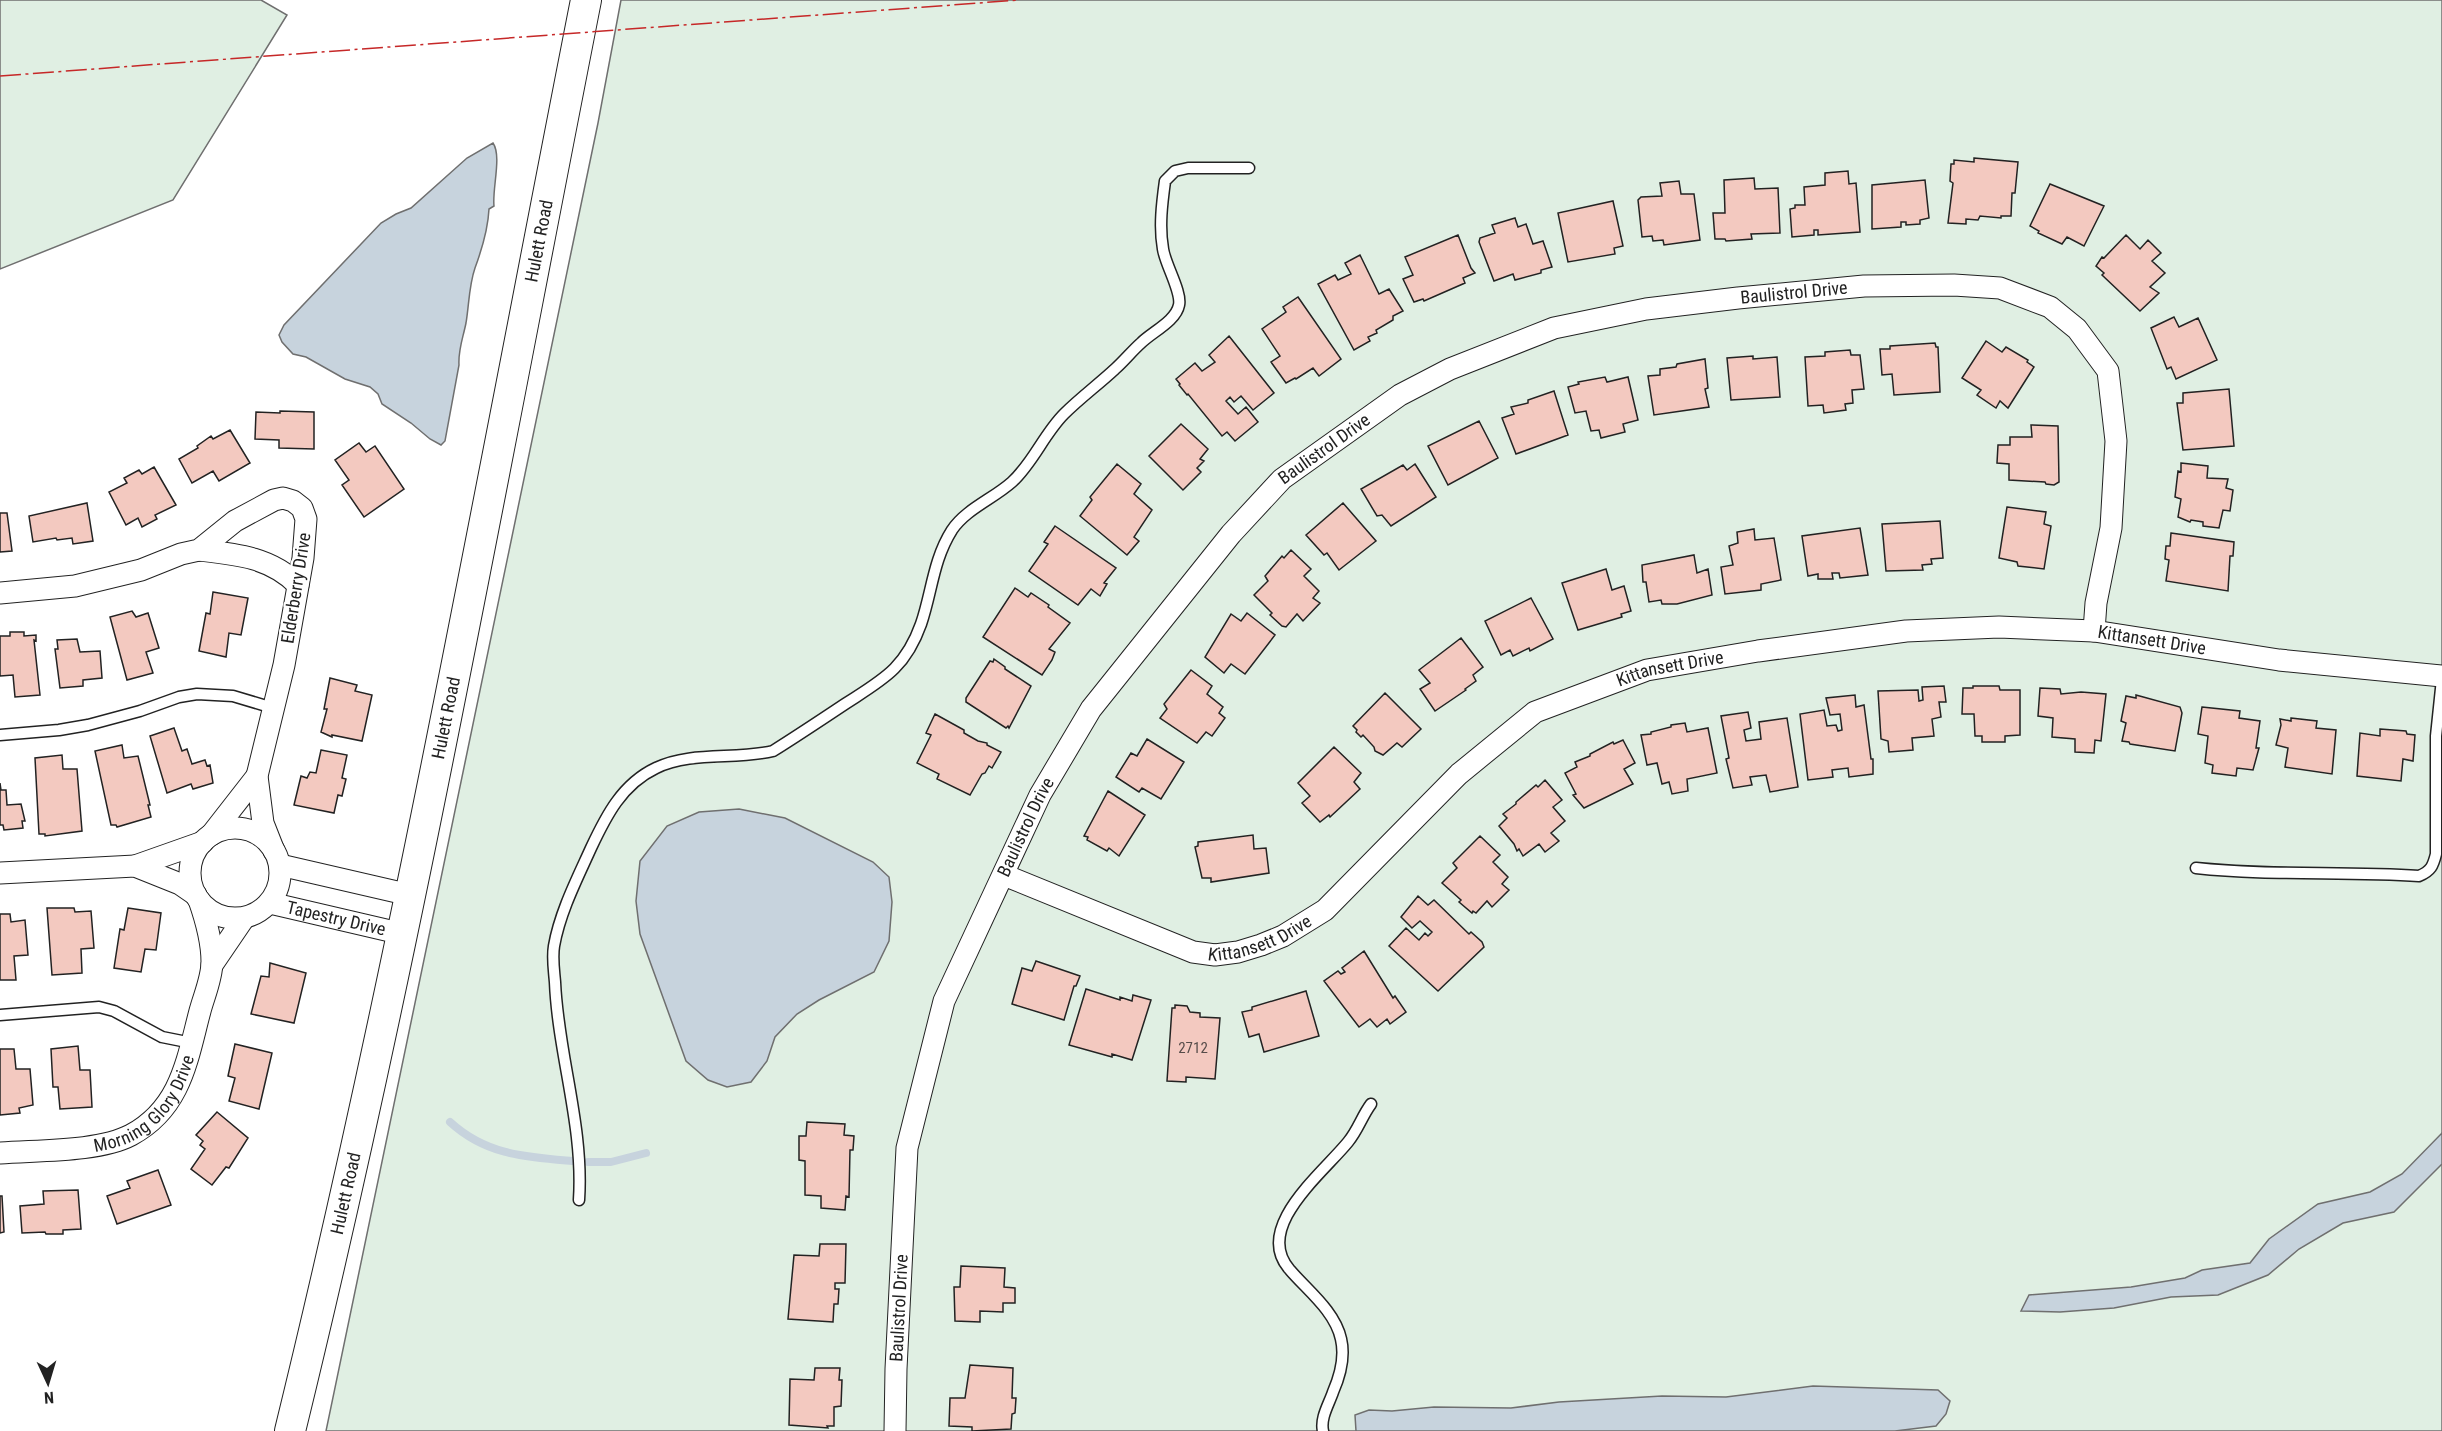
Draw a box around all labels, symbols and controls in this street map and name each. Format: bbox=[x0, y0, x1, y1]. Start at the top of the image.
street label: Hulett Road bbox=[520, 198, 557, 284]
street label: Baulistrol Drive bbox=[1739, 277, 1848, 308]
street label: Baulistrol Drive bbox=[1274, 409, 1374, 488]
street label: Elderberry Drive bbox=[276, 531, 315, 645]
street label: Kittansett Drive bbox=[2096, 621, 2208, 658]
street label: Kittansett Drive bbox=[1613, 646, 1725, 691]
street label: Hulett Road bbox=[427, 675, 464, 761]
street label: Baulistrol Drive bbox=[992, 773, 1058, 880]
street label: Tapestry Drive bbox=[285, 896, 388, 940]
street label: Kittansett Drive bbox=[1207, 910, 1315, 965]
house number: 2712 bbox=[1178, 1039, 1208, 1057]
street label: Morning Glory Drive bbox=[92, 1053, 198, 1156]
street label: Hulett Road bbox=[326, 1150, 365, 1236]
street label: Baulistrol Drive bbox=[885, 1254, 912, 1362]
north arrow bbox=[18, 1353, 78, 1413]
text: N bbox=[43, 1388, 55, 1407]

